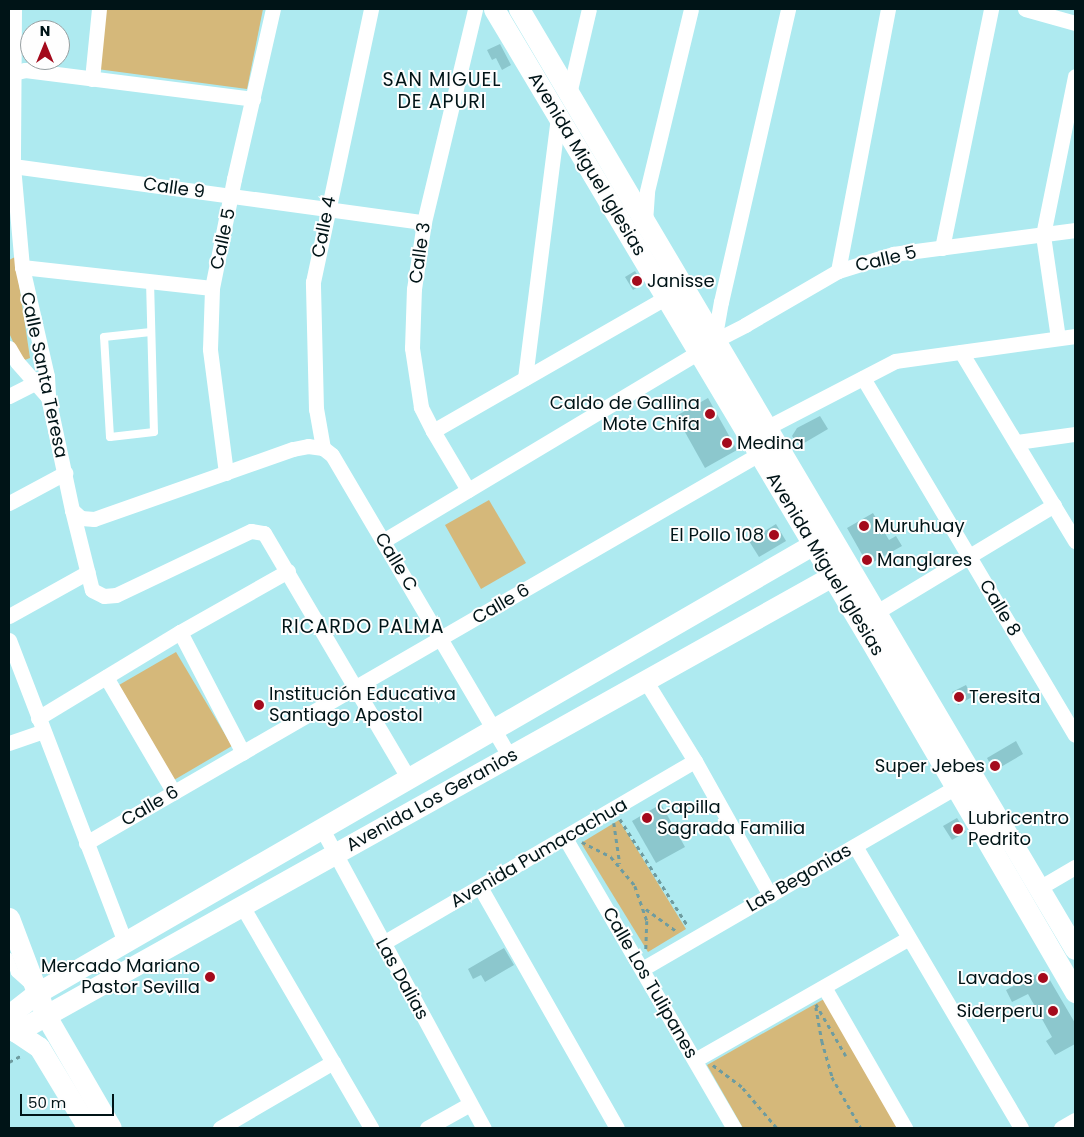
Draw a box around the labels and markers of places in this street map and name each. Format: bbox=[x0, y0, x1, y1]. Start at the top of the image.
place label: Janisse bbox=[647, 270, 715, 292]
marker: Janisse bbox=[631, 275, 643, 287]
place label: Caldo de Gallina Mote Chifa bbox=[550, 393, 700, 436]
marker: Caldo de Gallina Mote Chifa bbox=[704, 408, 716, 420]
place label: Medina bbox=[737, 432, 804, 454]
marker: Medina bbox=[721, 437, 733, 449]
place label: Muruhuay bbox=[874, 515, 965, 537]
marker: Muruhuay bbox=[858, 520, 870, 532]
place label: El Pollo 108 bbox=[670, 524, 764, 546]
marker: El Pollo 108 bbox=[768, 529, 780, 541]
place label: Manglares bbox=[877, 549, 972, 571]
marker: Manglares bbox=[861, 554, 873, 566]
place label: Institución Educativa Santiago Apostol bbox=[269, 684, 456, 726]
place label: Teresita bbox=[969, 686, 1040, 708]
marker: Teresita bbox=[953, 691, 965, 703]
marker: Institución Educativa Santiago Apostol bbox=[253, 699, 265, 711]
place label: Super Jebes bbox=[875, 755, 985, 777]
marker: Super Jebes bbox=[989, 760, 1001, 772]
place label: Capilla Sagrada Familia bbox=[657, 797, 805, 840]
place label: Lubricentro Pedrito bbox=[968, 808, 1069, 851]
marker: Capilla Sagrada Familia bbox=[641, 812, 653, 824]
marker: Lubricentro Pedrito bbox=[952, 823, 964, 835]
place label: Mercado Mariano Pastor Sevilla bbox=[41, 956, 200, 999]
place label: Lavados bbox=[958, 967, 1033, 989]
marker: Mercado Mariano Pastor Sevilla bbox=[204, 971, 216, 983]
marker: Lavados bbox=[1037, 972, 1049, 984]
place label: Siderperu bbox=[956, 1000, 1043, 1022]
marker: Siderperu bbox=[1047, 1005, 1059, 1017]

